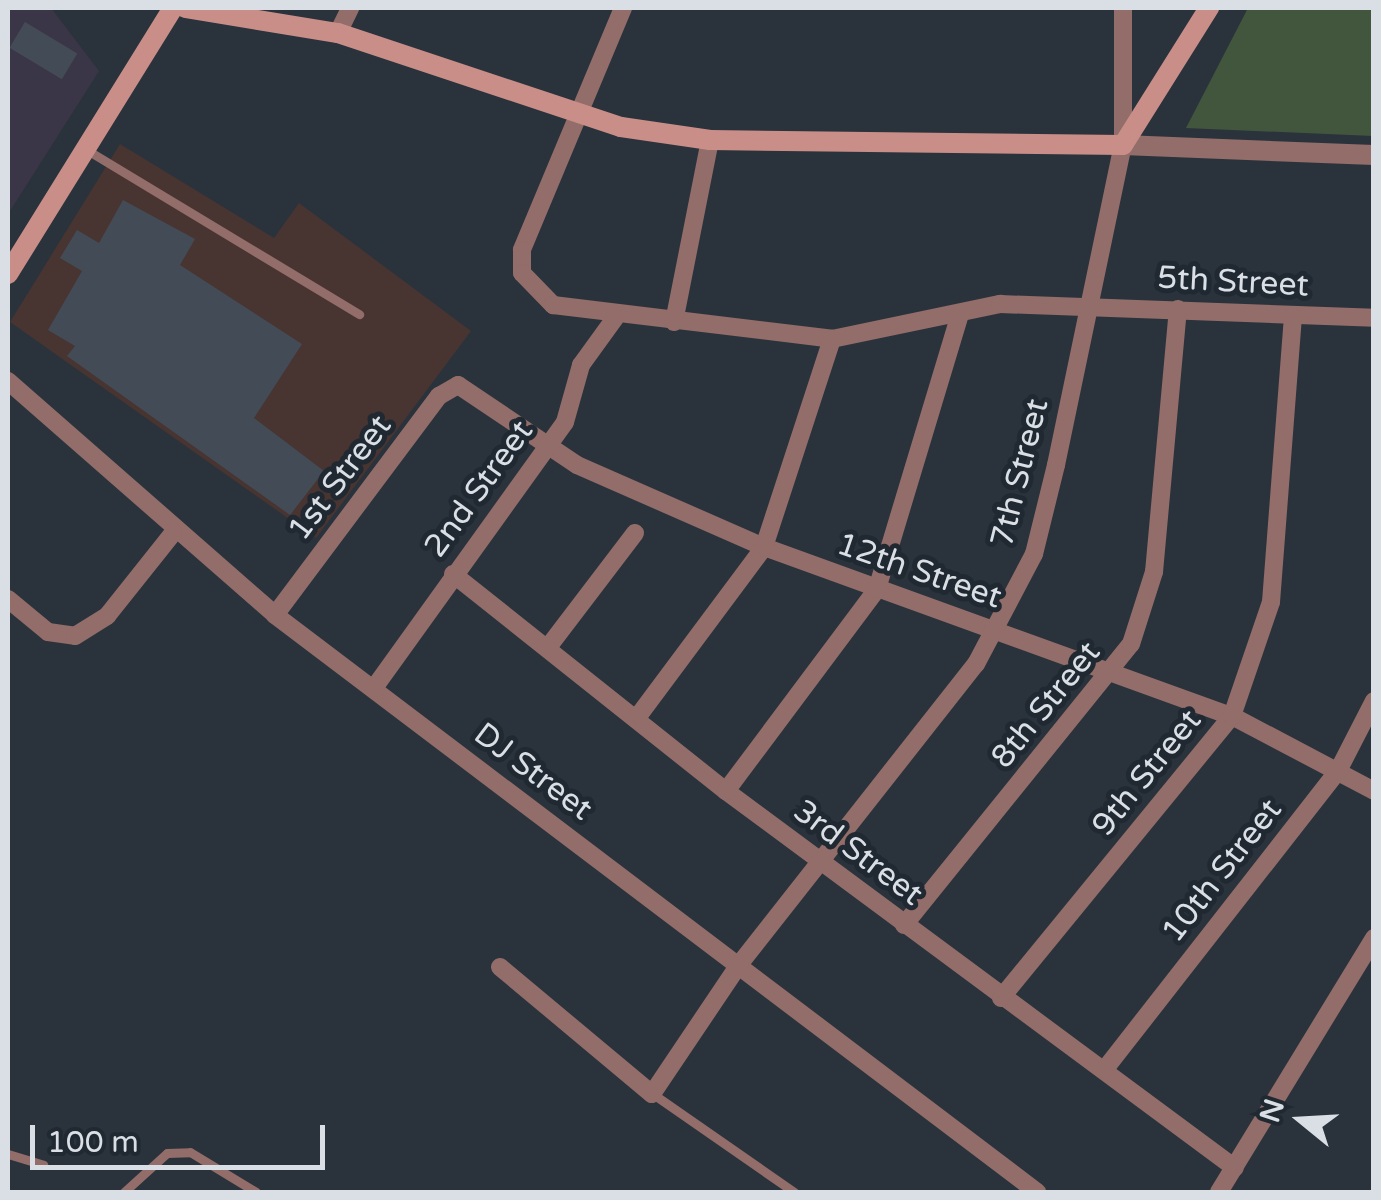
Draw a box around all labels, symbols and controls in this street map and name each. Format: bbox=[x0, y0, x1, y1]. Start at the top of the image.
street label: 5th Street bbox=[1156, 259, 1310, 305]
street label: 7th Street bbox=[983, 395, 1057, 551]
street label: 1st Street bbox=[280, 408, 400, 548]
street label: 2nd Street bbox=[417, 413, 541, 565]
street label: 12th Street bbox=[832, 525, 1006, 617]
street label: 8th Street bbox=[983, 634, 1109, 776]
street label: 9th Street bbox=[1084, 702, 1210, 844]
street label: DJ Street bbox=[466, 715, 600, 829]
street label: 3rd Street bbox=[786, 792, 930, 914]
street label: 10th Street bbox=[1154, 792, 1290, 950]
north arrow bbox=[1251, 1070, 1351, 1170]
text: N bbox=[1253, 1095, 1292, 1127]
scale bar bbox=[35, 1105, 330, 1167]
text: 100 m bbox=[47, 1124, 139, 1161]

